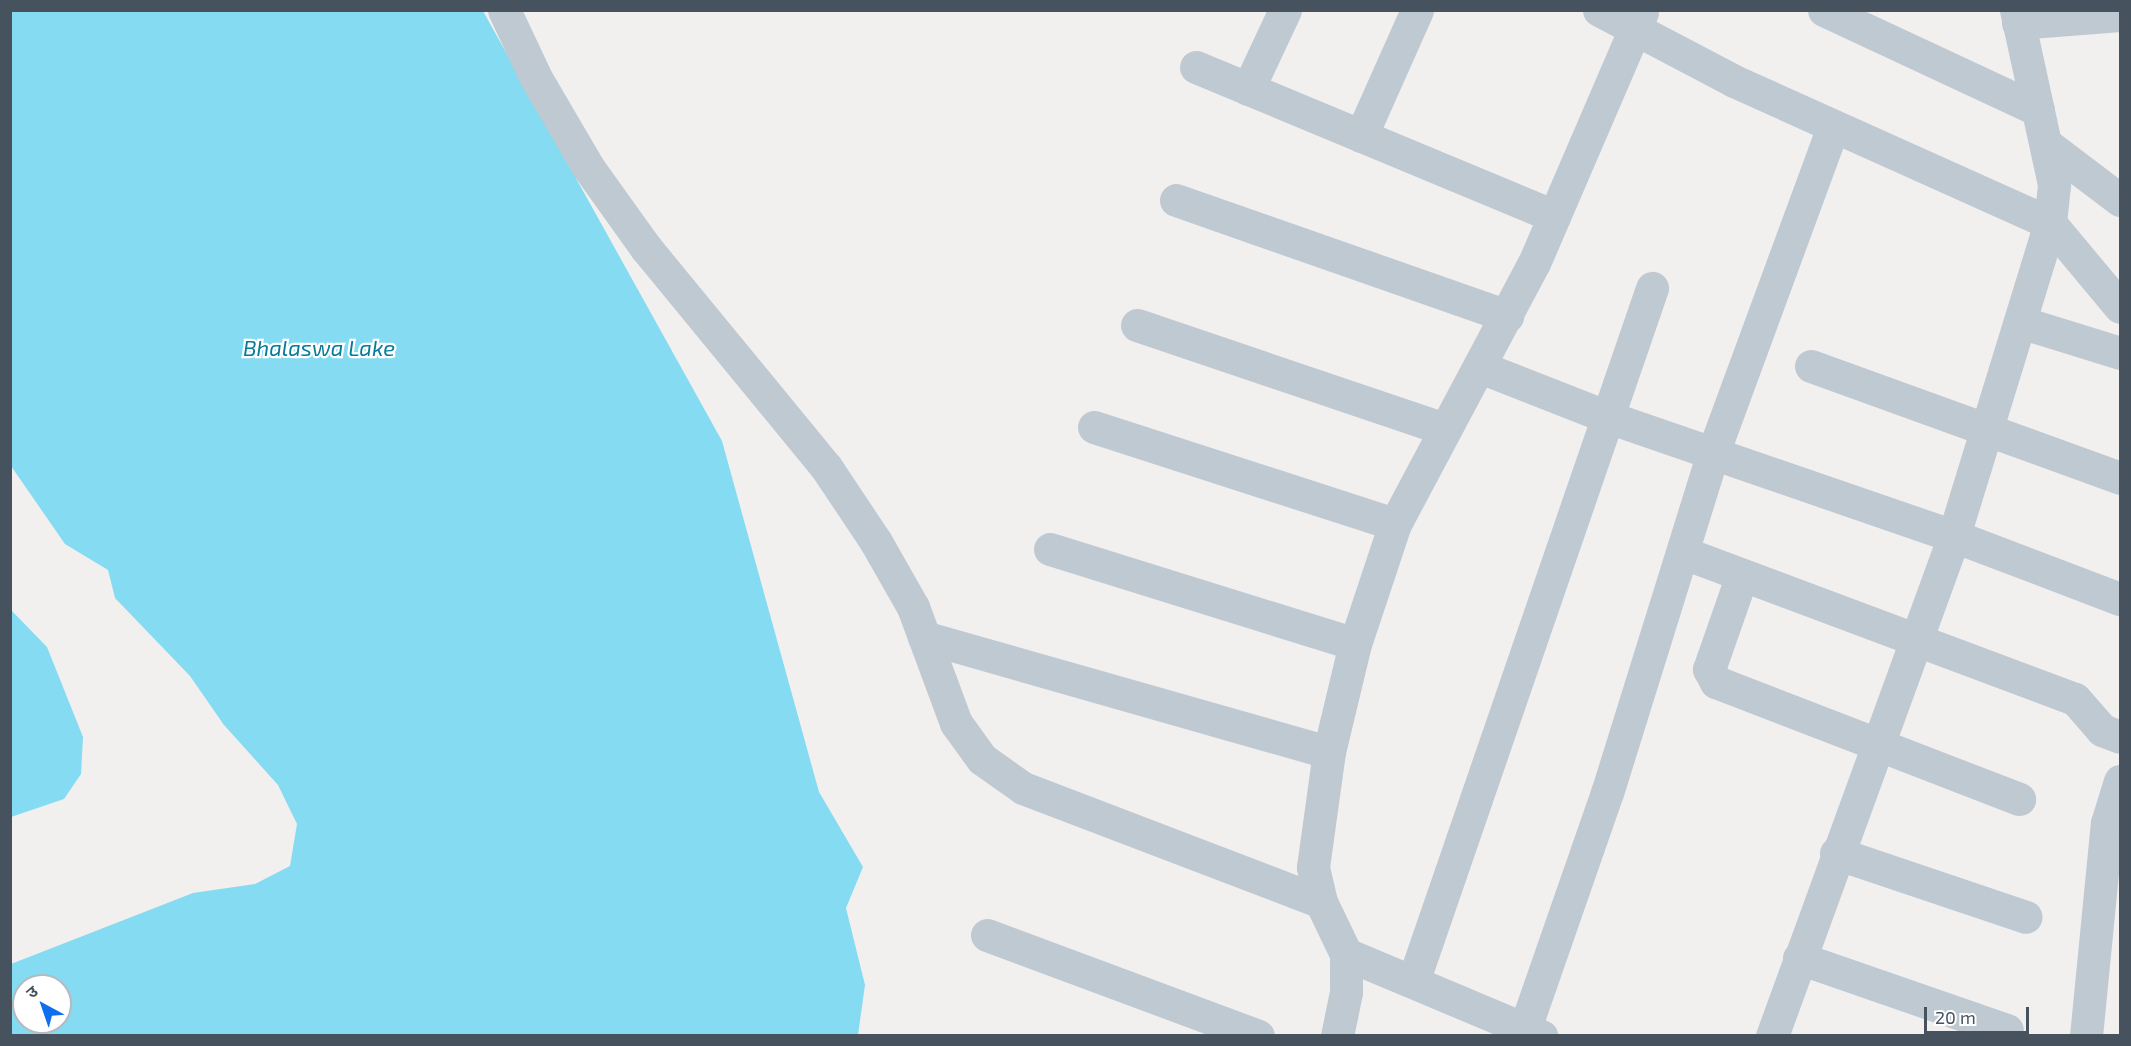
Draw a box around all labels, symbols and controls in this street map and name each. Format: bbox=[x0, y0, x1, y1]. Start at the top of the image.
water label: Bhalaswa Lake bbox=[243, 335, 395, 361]
north arrow bbox=[12, 974, 72, 1034]
text: उ bbox=[22, 981, 41, 1002]
scale bar bbox=[1927, 995, 2032, 1033]
text: 20 m bbox=[1935, 1006, 1976, 1028]

